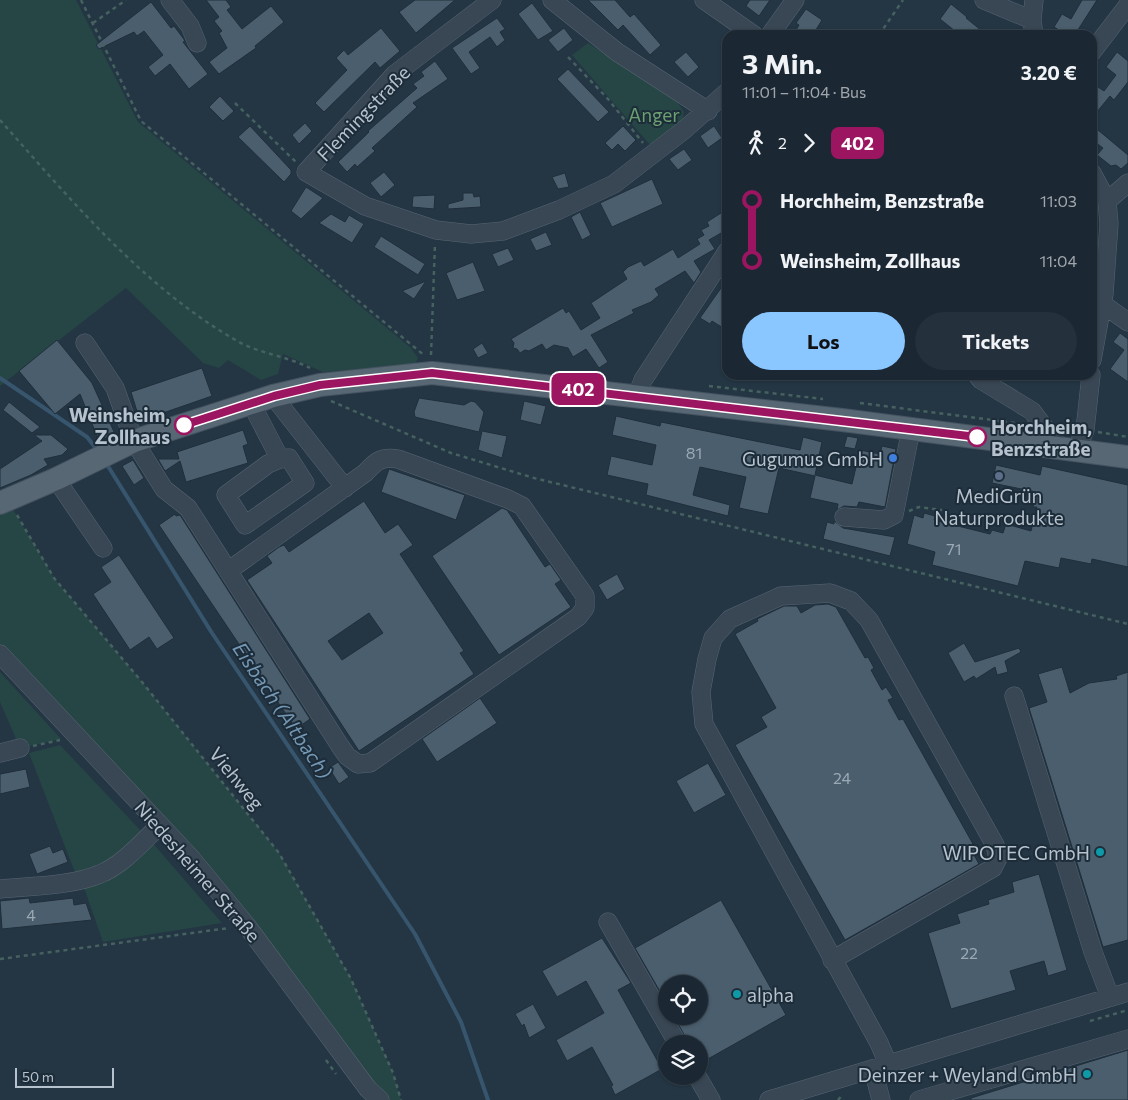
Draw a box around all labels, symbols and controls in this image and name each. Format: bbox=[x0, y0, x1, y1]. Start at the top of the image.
text: 3 Min. bbox=[742, 46, 822, 80]
street label: Flemingstraße bbox=[312, 61, 414, 165]
text: 3.20 € bbox=[1021, 61, 1077, 84]
text: 11:01 – 11:04 · Bus bbox=[742, 82, 866, 101]
park label: Anger bbox=[628, 103, 680, 126]
icon: walk bbox=[742, 129, 770, 157]
icon: forward bbox=[795, 129, 823, 157]
text: 402 bbox=[841, 132, 874, 154]
text: 2 bbox=[778, 133, 787, 152]
text: Horchheim, Benzstraße bbox=[780, 189, 984, 212]
text: 11:03 bbox=[1040, 191, 1077, 210]
text: Weinsheim, Zollhaus bbox=[780, 249, 960, 272]
text: 11:04 bbox=[1040, 251, 1077, 270]
button: Los bbox=[742, 312, 905, 370]
button: Tickets bbox=[915, 312, 1077, 370]
line badge: 402 bbox=[549, 373, 607, 405]
text: 402 bbox=[561, 378, 595, 400]
place label: Weinsheim, Zollhaus bbox=[69, 403, 170, 448]
marker: Weinsheim, Zollhaus bbox=[174, 415, 194, 435]
place label: Horchheim, Benzstraße bbox=[991, 415, 1092, 460]
marker: Horchheim, Benzstraße bbox=[967, 427, 987, 447]
house number: 81 bbox=[686, 443, 702, 462]
place label: Gugumus GmbH bbox=[742, 447, 883, 470]
marker: Gugumus GmbH bbox=[887, 452, 899, 464]
marker: MediGrün Naturprodukte bbox=[993, 470, 1005, 482]
place label: MediGrün Naturprodukte bbox=[934, 484, 1064, 529]
house number: 71 bbox=[946, 539, 962, 558]
water label: Eisbach (Altbach) bbox=[228, 637, 338, 783]
street label: Viehweg bbox=[205, 742, 269, 814]
house number: 24 bbox=[833, 768, 851, 787]
street label: Niedesheimer Straße bbox=[130, 795, 266, 947]
place label: WIPOTEC GmbH bbox=[942, 841, 1090, 864]
marker: WIPOTEC GmbH bbox=[1094, 846, 1106, 858]
house number: 4 bbox=[26, 905, 36, 924]
house number: 22 bbox=[960, 943, 978, 962]
map controls bbox=[658, 975, 708, 1085]
button: locate bbox=[658, 975, 708, 1025]
place label: alpha bbox=[747, 983, 794, 1006]
marker: alpha bbox=[731, 988, 743, 1000]
button: layers bbox=[658, 1035, 708, 1085]
place label: Deinzer + Weyland GmbH bbox=[858, 1063, 1077, 1086]
scale bar bbox=[15, 1065, 114, 1088]
text: 50 m bbox=[22, 1068, 54, 1085]
marker: Deinzer + Weyland GmbH bbox=[1081, 1068, 1093, 1080]

